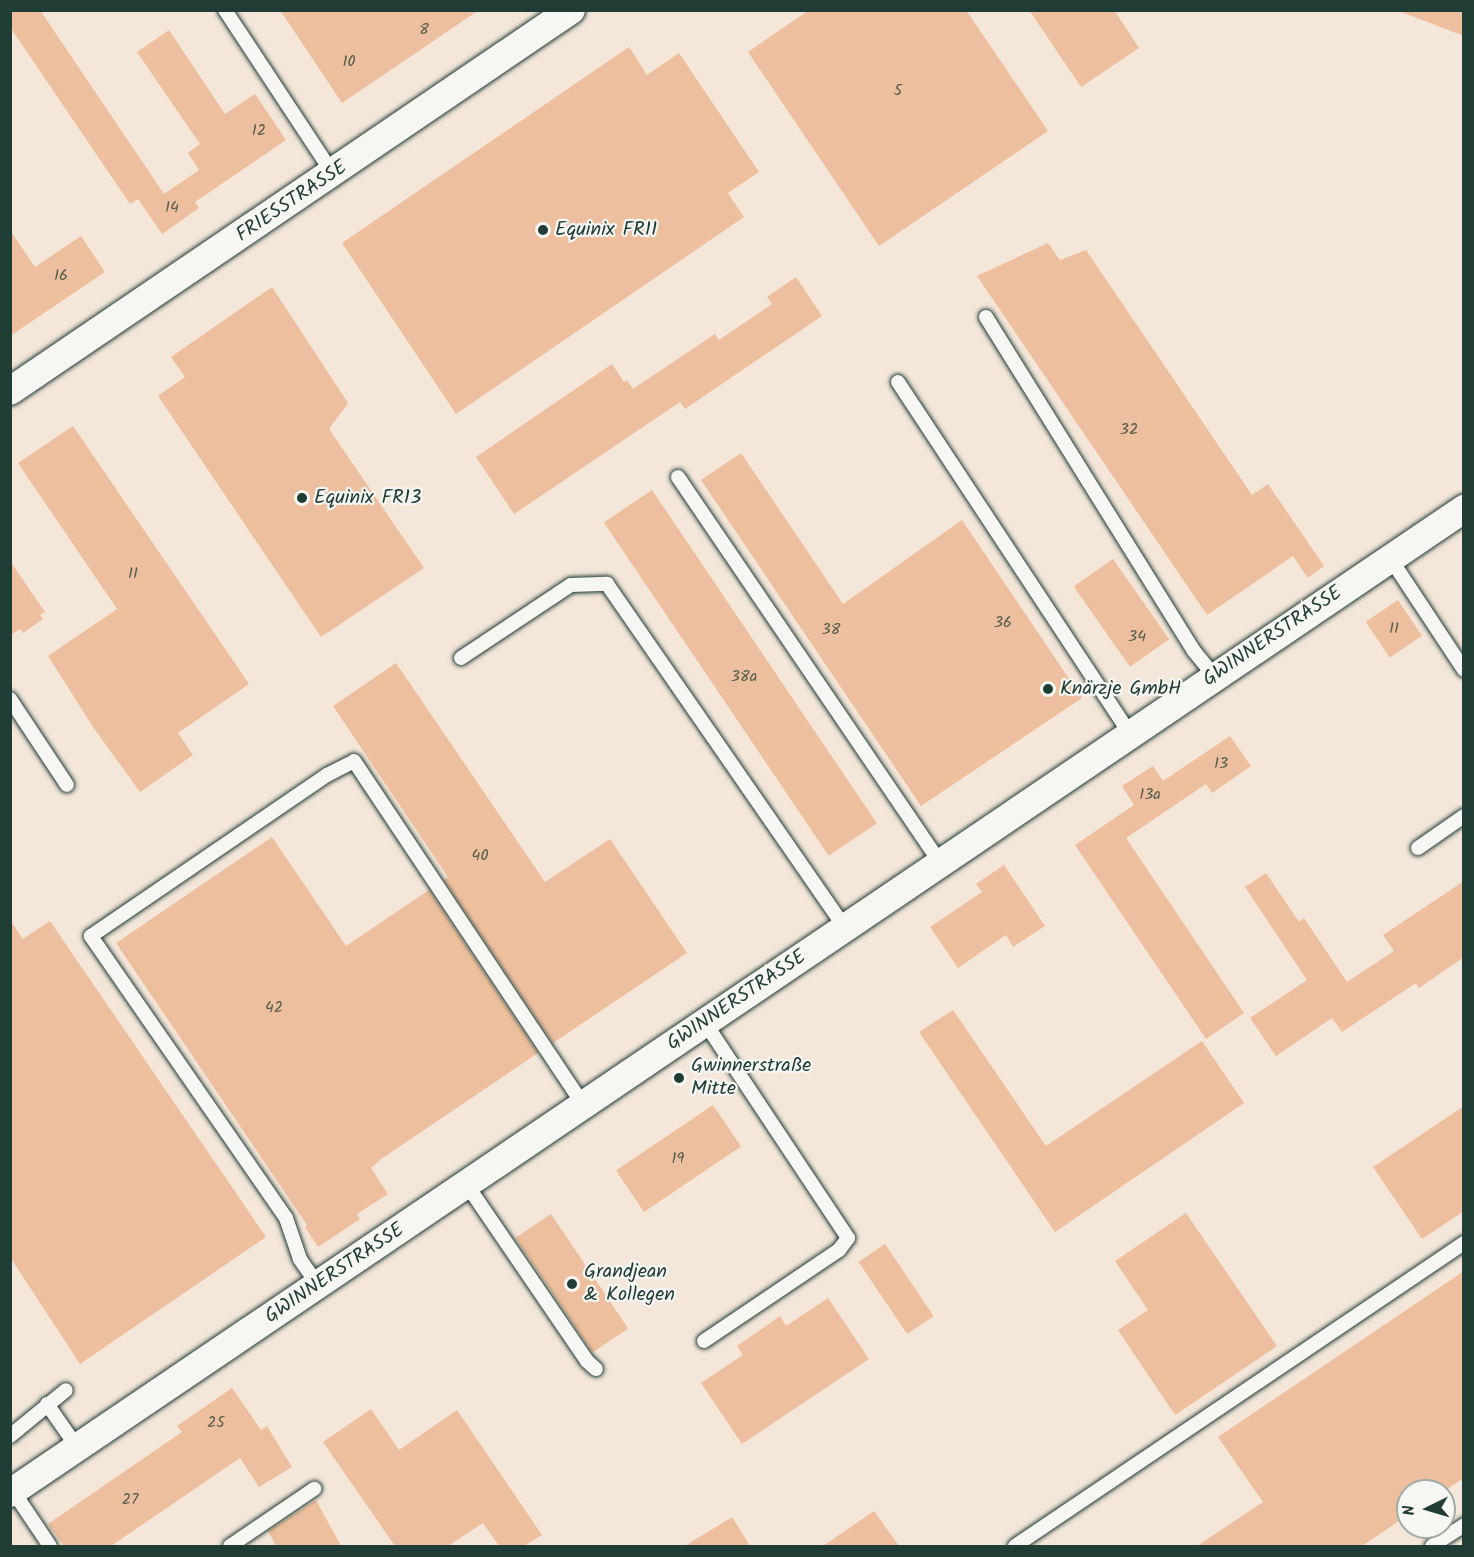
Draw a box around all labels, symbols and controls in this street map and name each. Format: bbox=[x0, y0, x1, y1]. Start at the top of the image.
house number: 8 bbox=[419, 20, 429, 40]
house number: 10 bbox=[342, 52, 356, 72]
house number: 5 bbox=[894, 81, 902, 101]
house number: 12 bbox=[252, 121, 266, 141]
street label: FRIESSTRASSE bbox=[232, 156, 352, 248]
house number: 14 bbox=[165, 198, 179, 218]
place label: Equinix FR11 bbox=[555, 218, 657, 242]
marker: Equinix FR11 bbox=[536, 223, 550, 237]
house number: 16 bbox=[54, 266, 68, 286]
house number: 32 bbox=[1120, 420, 1138, 440]
place label: Equinix FR13 bbox=[314, 486, 421, 510]
marker: Equinix FR13 bbox=[295, 491, 309, 505]
house number: 11 bbox=[128, 564, 138, 584]
street label: GWINNERSTRASSE bbox=[1199, 582, 1347, 692]
house number: 36 bbox=[994, 613, 1012, 633]
house number: 11 bbox=[1389, 619, 1399, 639]
house number: 38 bbox=[822, 620, 840, 640]
house number: 34 bbox=[1128, 627, 1146, 647]
house number: 38a bbox=[731, 667, 757, 687]
place label: Knärzje GmbH bbox=[1060, 677, 1181, 701]
marker: Knärzje GmbH bbox=[1041, 682, 1055, 696]
house number: 13 bbox=[1214, 754, 1228, 774]
house number: 13a bbox=[1139, 785, 1161, 805]
house number: 40 bbox=[472, 846, 488, 866]
street label: GWINNERSTRASSE bbox=[663, 946, 811, 1056]
house number: 42 bbox=[265, 998, 283, 1018]
place label: Gwinnerstraße Mitte bbox=[691, 1054, 811, 1101]
marker: Gwinnerstraße Mitte bbox=[672, 1071, 686, 1085]
house number: 19 bbox=[672, 1149, 684, 1169]
street label: GWINNERSTRASSE bbox=[261, 1219, 409, 1329]
place label: Grandjean & Kollegen bbox=[584, 1260, 675, 1307]
marker: Grandjean & Kollegen bbox=[565, 1277, 579, 1291]
house number: 25 bbox=[207, 1413, 225, 1433]
north arrow bbox=[1396, 1479, 1456, 1539]
house number: 27 bbox=[122, 1490, 138, 1510]
text: N bbox=[1397, 1504, 1422, 1517]

